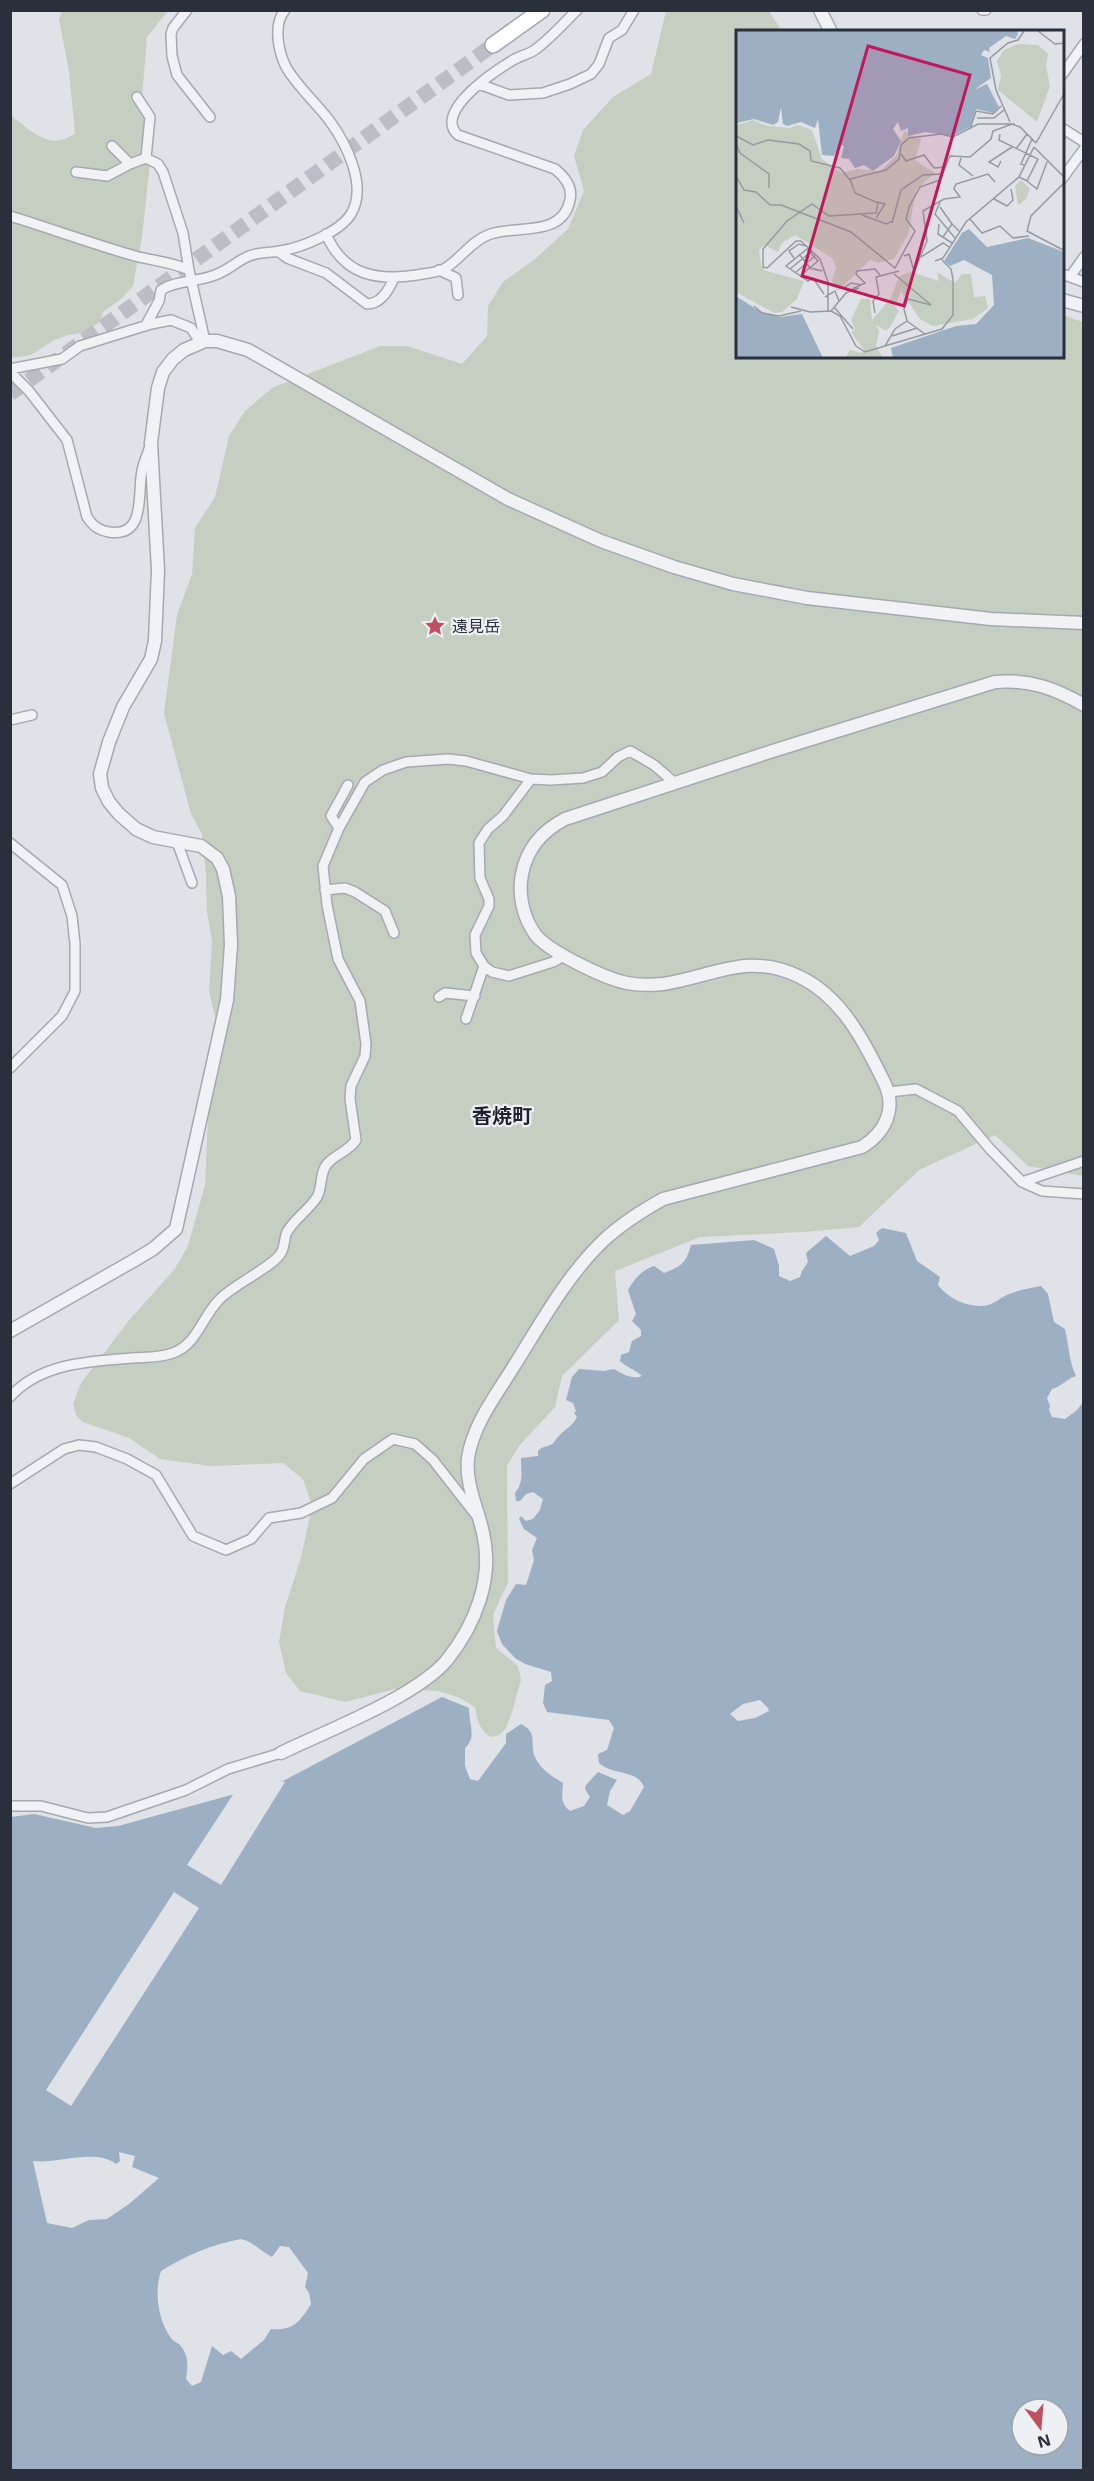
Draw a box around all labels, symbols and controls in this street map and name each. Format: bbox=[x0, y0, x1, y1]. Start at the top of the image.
inset map bbox=[736, 30, 1064, 358]
place icon: 遠見岳 bbox=[423, 614, 447, 638]
place label: 遠見岳 bbox=[452, 615, 500, 637]
district label: 香焼町 bbox=[472, 1102, 532, 1129]
north arrow bbox=[1010, 2397, 1070, 2457]
text: N bbox=[1035, 2429, 1053, 2454]

